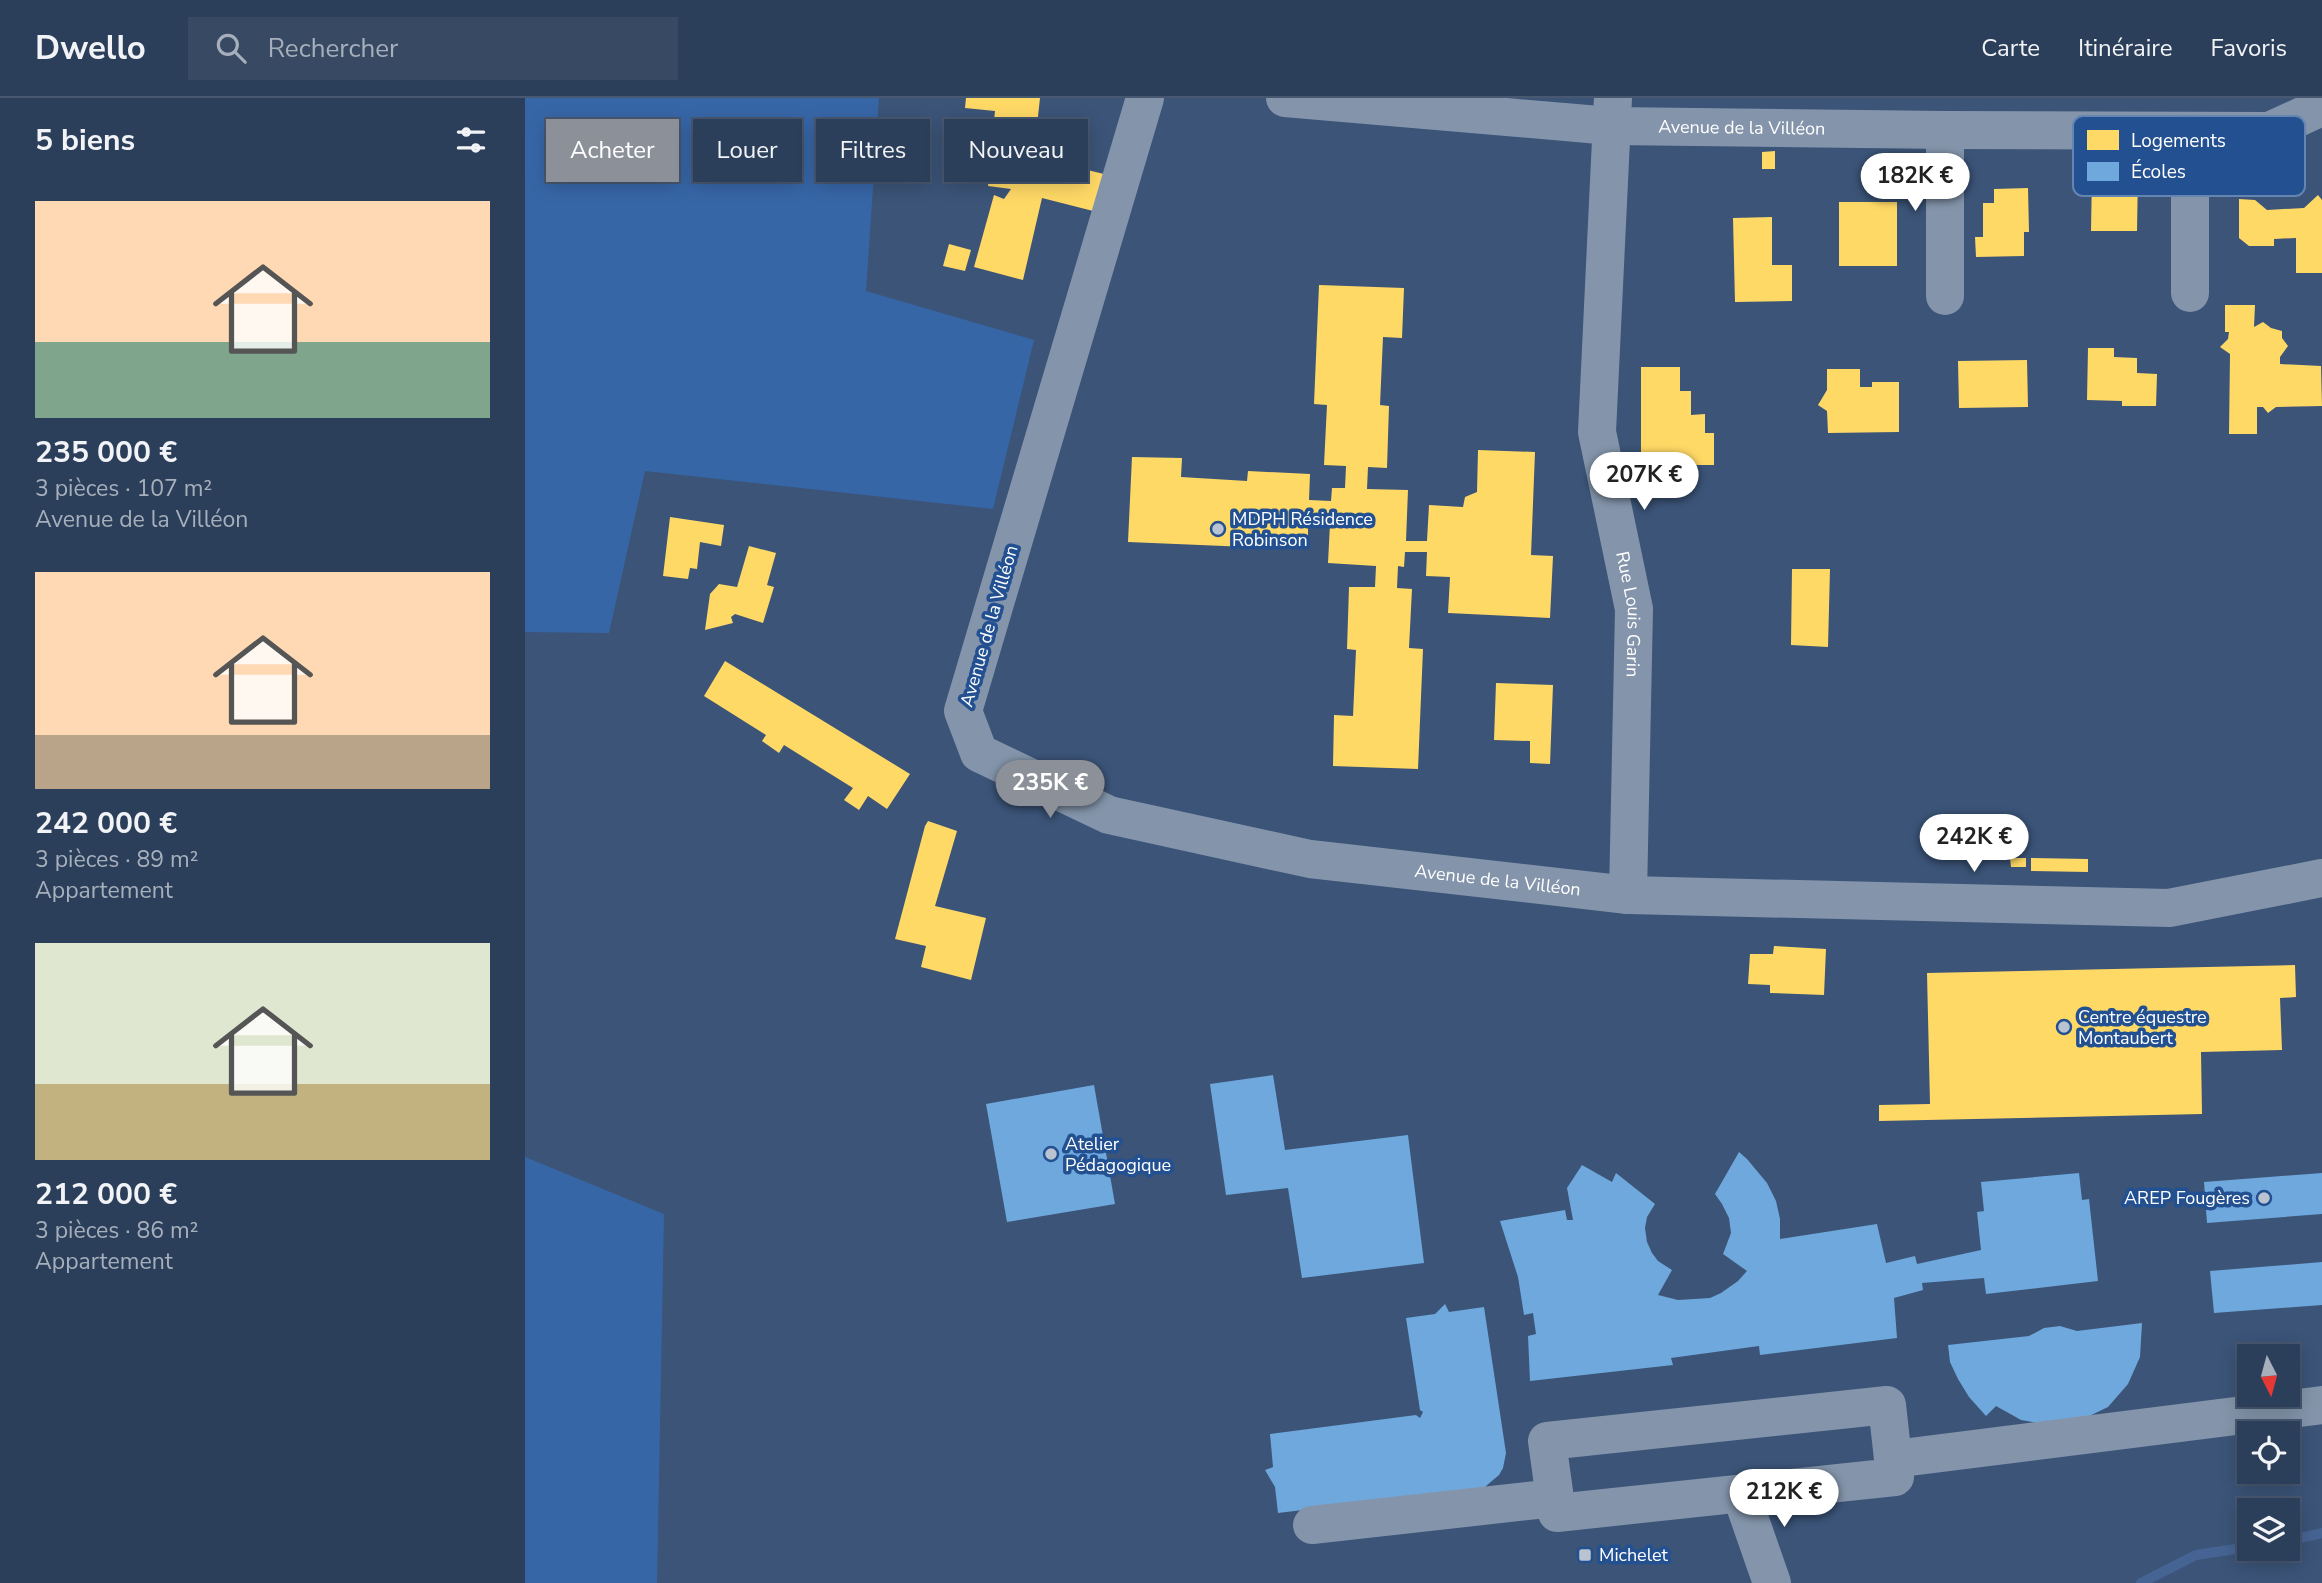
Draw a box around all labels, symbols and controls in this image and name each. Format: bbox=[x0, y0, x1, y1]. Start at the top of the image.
search box bbox=[188, 17, 678, 80]
text: Dwello bbox=[35, 26, 146, 71]
icon: search bbox=[212, 29, 250, 67]
text: Rechercher bbox=[268, 31, 398, 66]
text: Carte bbox=[1981, 32, 2040, 64]
text: Itinéraire bbox=[2078, 32, 2172, 64]
text: Favoris bbox=[2210, 32, 2287, 64]
street label: Avenue de la Villéon bbox=[1658, 115, 1826, 141]
legend bbox=[2073, 116, 2305, 196]
chip: Acheter bbox=[546, 119, 679, 182]
chip: Louer bbox=[693, 119, 802, 182]
chip: Filtres bbox=[816, 119, 930, 182]
chip: Nouveau bbox=[944, 119, 1088, 182]
text: 5 biens bbox=[35, 120, 135, 161]
icon: filters bbox=[452, 121, 490, 159]
text: Logements bbox=[2131, 128, 2226, 154]
pin: 182K € bbox=[1858, 153, 1972, 213]
text: Écoles bbox=[2131, 159, 2186, 185]
text: 182K € bbox=[1877, 160, 1953, 191]
icon: home bbox=[200, 246, 326, 372]
text: 235 000 € bbox=[35, 432, 177, 473]
pin: 207K € bbox=[1587, 452, 1701, 512]
text: 207K € bbox=[1606, 459, 1682, 490]
text: 3 pièces · 107 m² bbox=[35, 473, 212, 504]
text: Avenue de la Villéon bbox=[35, 504, 248, 535]
place label: MDPH Résidence Robinson bbox=[1232, 507, 1373, 552]
marker: MDPH Résidence Robinson bbox=[1210, 521, 1226, 537]
street label: Avenue de la Villéon bbox=[954, 542, 1024, 710]
street label: Rue Louis Garin bbox=[1610, 549, 1646, 678]
icon: home bbox=[200, 617, 326, 743]
pin: 235K € bbox=[993, 760, 1107, 820]
text: 235K € bbox=[1012, 767, 1088, 798]
text: 242 000 € bbox=[35, 803, 177, 844]
pin: 242K € bbox=[1917, 814, 2031, 874]
text: 242K € bbox=[1936, 821, 2012, 852]
text: 3 pièces · 89 m² bbox=[35, 844, 198, 875]
street label: Avenue de la Villéon bbox=[1413, 859, 1582, 902]
text: Appartement bbox=[35, 875, 173, 906]
icon: home bbox=[200, 988, 326, 1114]
place label: Centre équestre Montaubert bbox=[2078, 1005, 2207, 1050]
marker: Centre équestre Montaubert bbox=[2056, 1019, 2072, 1035]
place label: Atelier Pédagogique bbox=[1065, 1132, 1171, 1177]
marker: Atelier Pédagogique bbox=[1043, 1146, 1059, 1162]
text: 212 000 € bbox=[35, 1174, 177, 1215]
place label: AREP Fougères bbox=[2124, 1186, 2250, 1210]
marker: AREP Fougères bbox=[2256, 1190, 2272, 1206]
text: 3 pièces · 86 m² bbox=[35, 1215, 198, 1246]
text: Appartement bbox=[35, 1246, 173, 1277]
north arrow bbox=[2237, 1344, 2299, 1407]
map controls bbox=[2237, 1344, 2300, 1561]
button: locate bbox=[2237, 1421, 2300, 1484]
pin: 212K € bbox=[1727, 1470, 1841, 1529]
text: 212K € bbox=[1746, 1476, 1822, 1507]
button: layers bbox=[2237, 1498, 2300, 1561]
place label: Michelet bbox=[1599, 1543, 1669, 1567]
marker: Michelet bbox=[1577, 1547, 1593, 1563]

